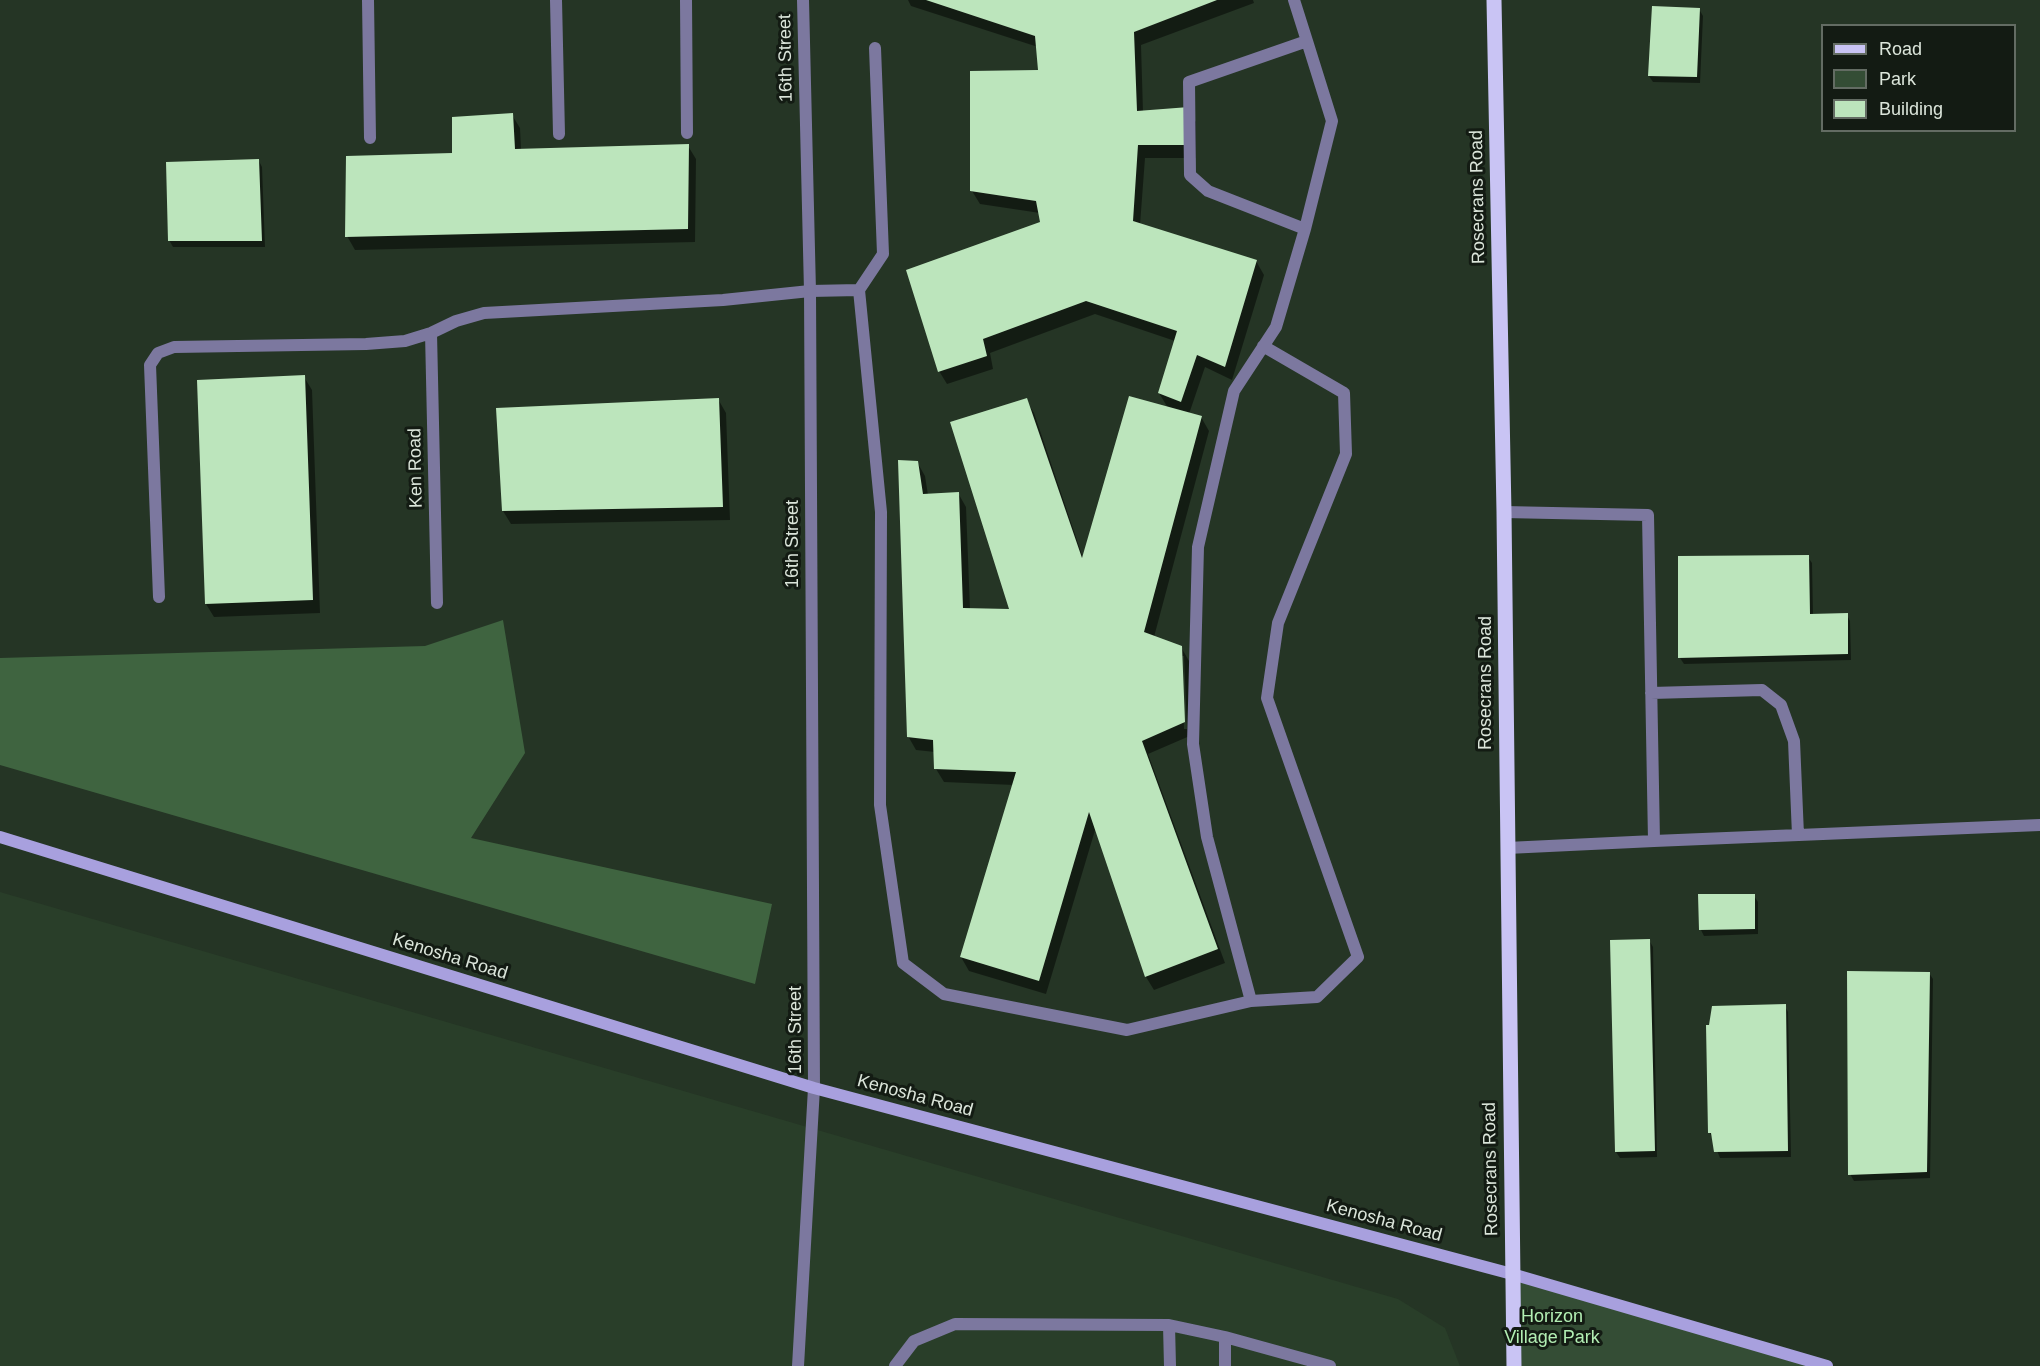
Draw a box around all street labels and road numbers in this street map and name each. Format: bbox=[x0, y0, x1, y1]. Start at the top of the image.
street label: 16th Street bbox=[774, 14, 798, 102]
street label: Rosecrans Road bbox=[1466, 130, 1490, 264]
street label: Ken Road bbox=[405, 428, 427, 508]
street label: 16th Street bbox=[782, 500, 804, 588]
street label: Rosecrans Road bbox=[1475, 616, 1497, 750]
street label: Kenosha Road bbox=[390, 929, 510, 985]
street label: 16th Street bbox=[785, 986, 807, 1074]
street label: Kenosha Road bbox=[855, 1070, 975, 1122]
street label: Rosecrans Road bbox=[1479, 1102, 1503, 1236]
street label: Kenosha Road bbox=[1324, 1195, 1444, 1247]

